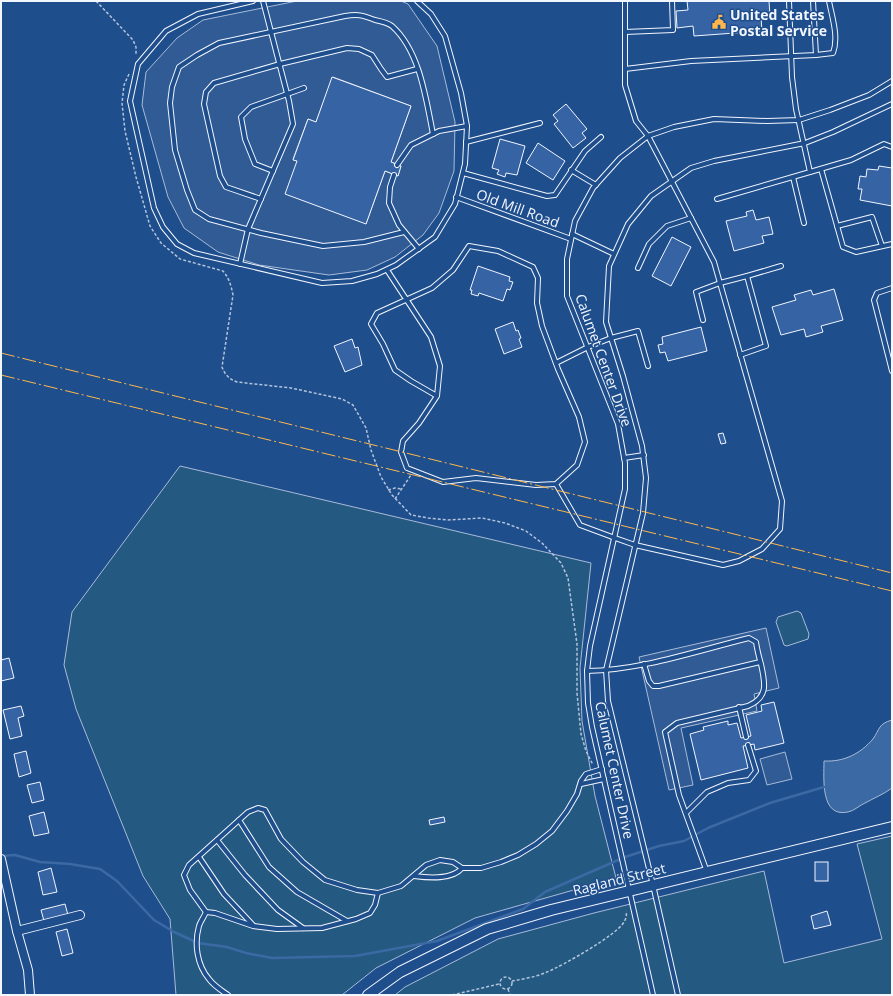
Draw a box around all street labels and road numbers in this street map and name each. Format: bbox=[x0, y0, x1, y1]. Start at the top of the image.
street label: Old Mill Road bbox=[474, 184, 562, 232]
street label: Calumet Center Drive bbox=[571, 291, 637, 429]
street label: Calumet Center Drive bbox=[591, 700, 639, 841]
street label: Ragland Street bbox=[570, 858, 668, 900]

